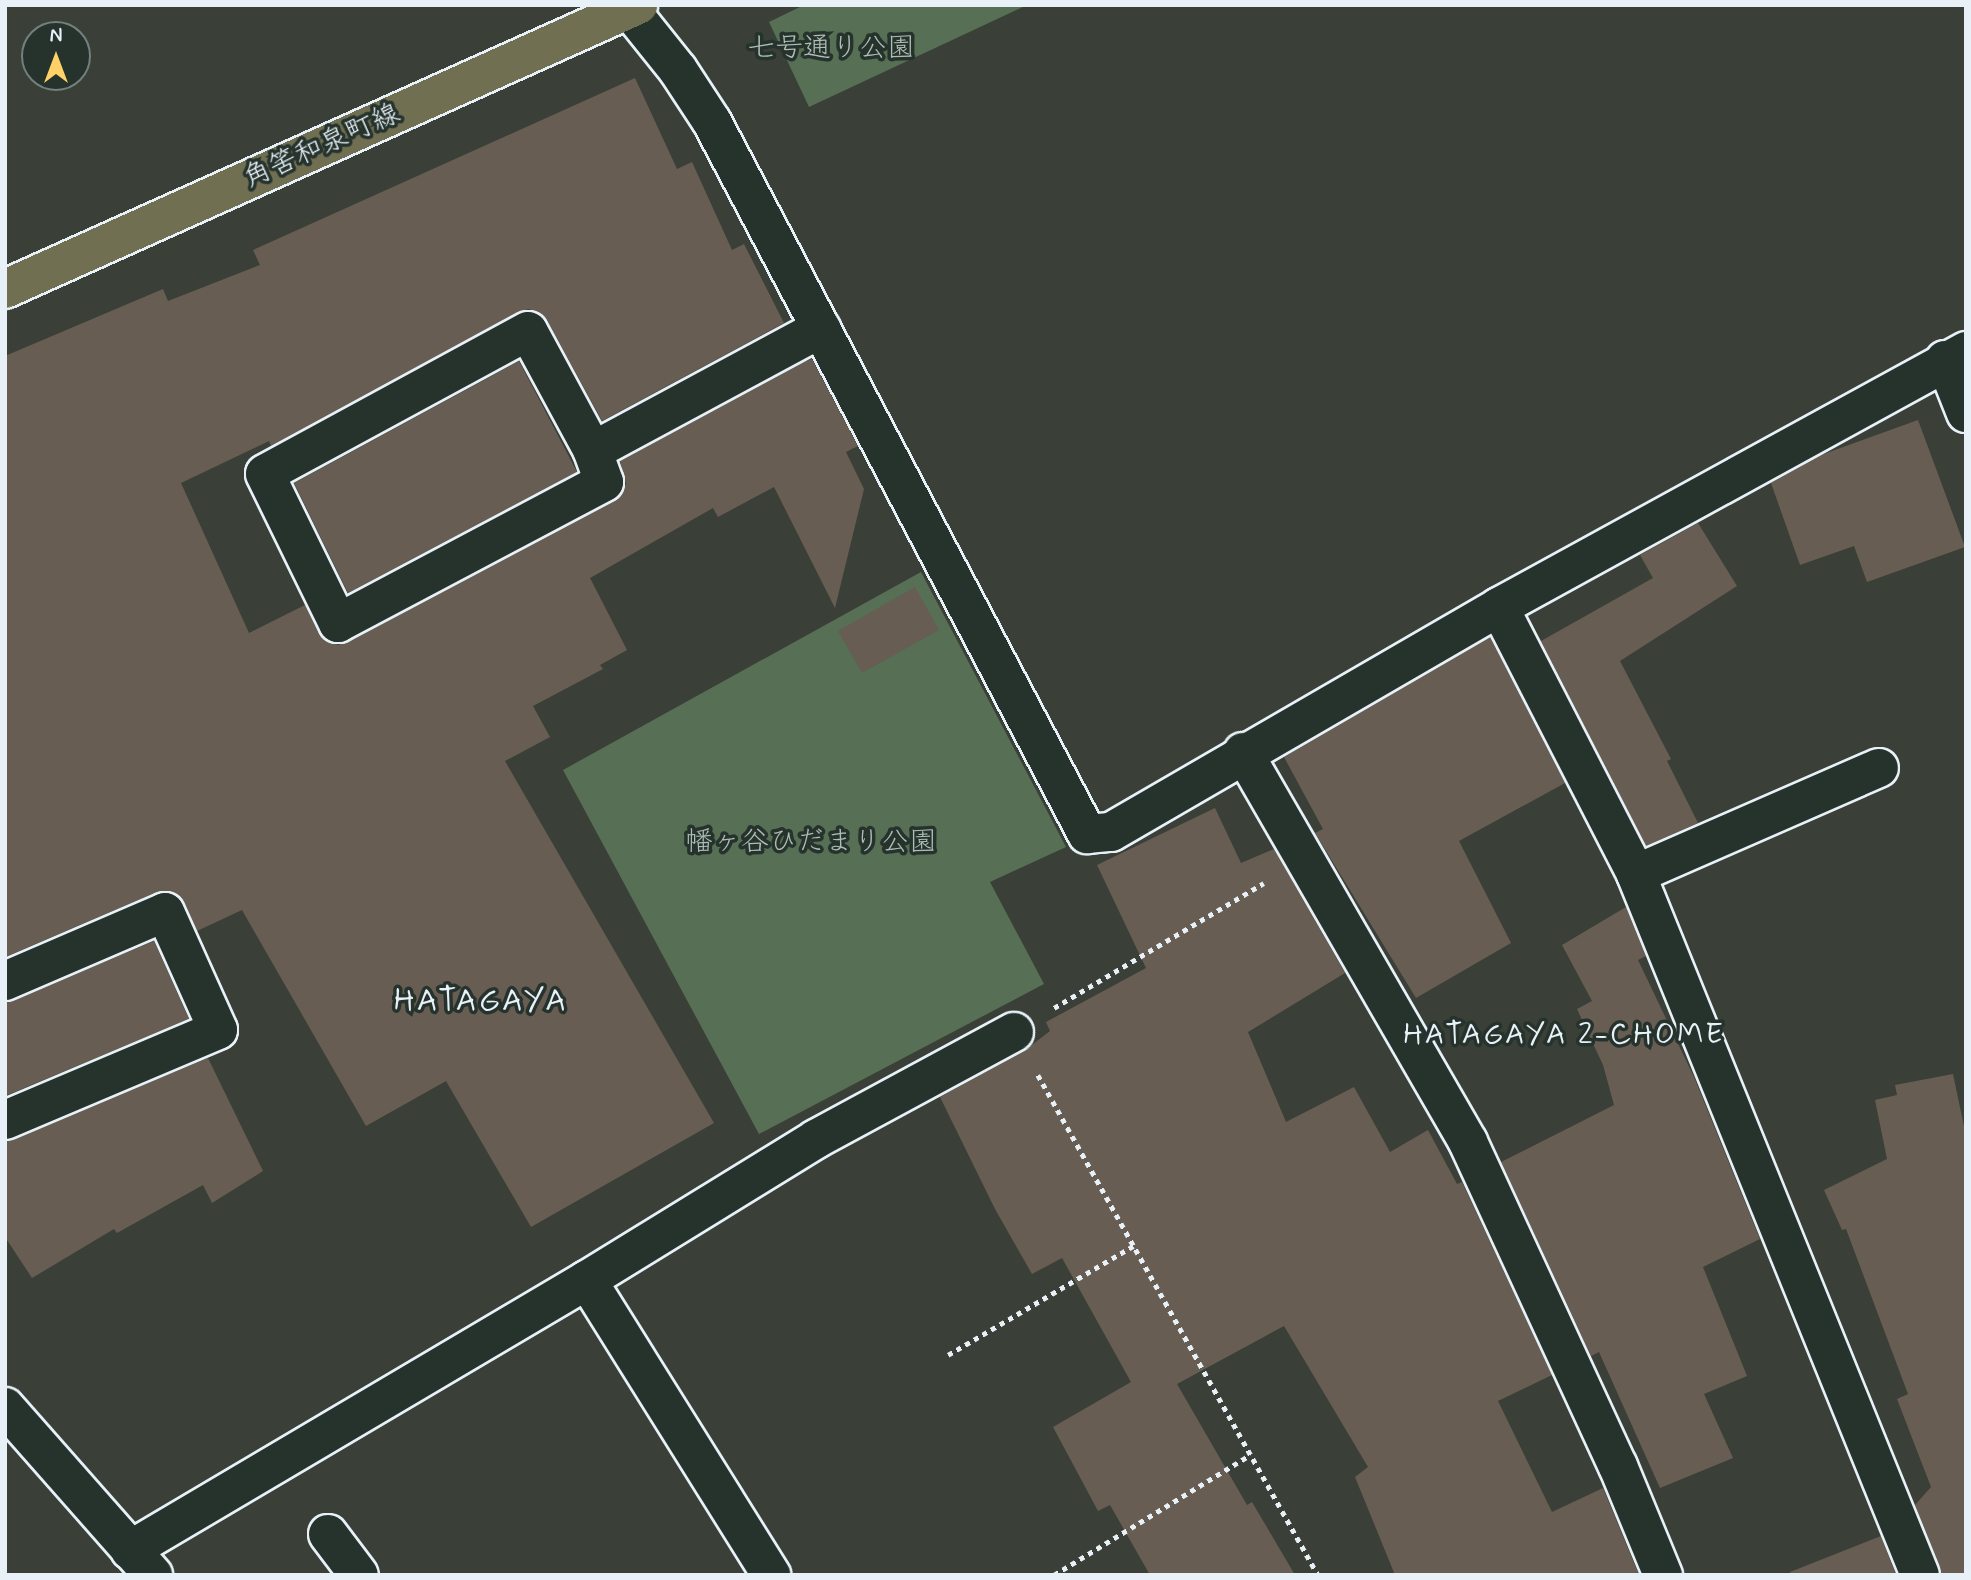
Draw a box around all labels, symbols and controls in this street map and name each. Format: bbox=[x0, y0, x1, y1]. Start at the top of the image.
north arrow bbox=[21, 21, 91, 91]
text: N bbox=[50, 24, 62, 49]
park label: 七号通り公園 bbox=[747, 32, 915, 66]
street label: 角筈和泉町線 bbox=[238, 97, 406, 197]
park label: 幡ヶ谷ひだまり公園 bbox=[685, 826, 937, 860]
district label: HATAGAYA bbox=[393, 982, 569, 1020]
district label: HATAGAYA 2-CHOME bbox=[1404, 1017, 1724, 1053]

